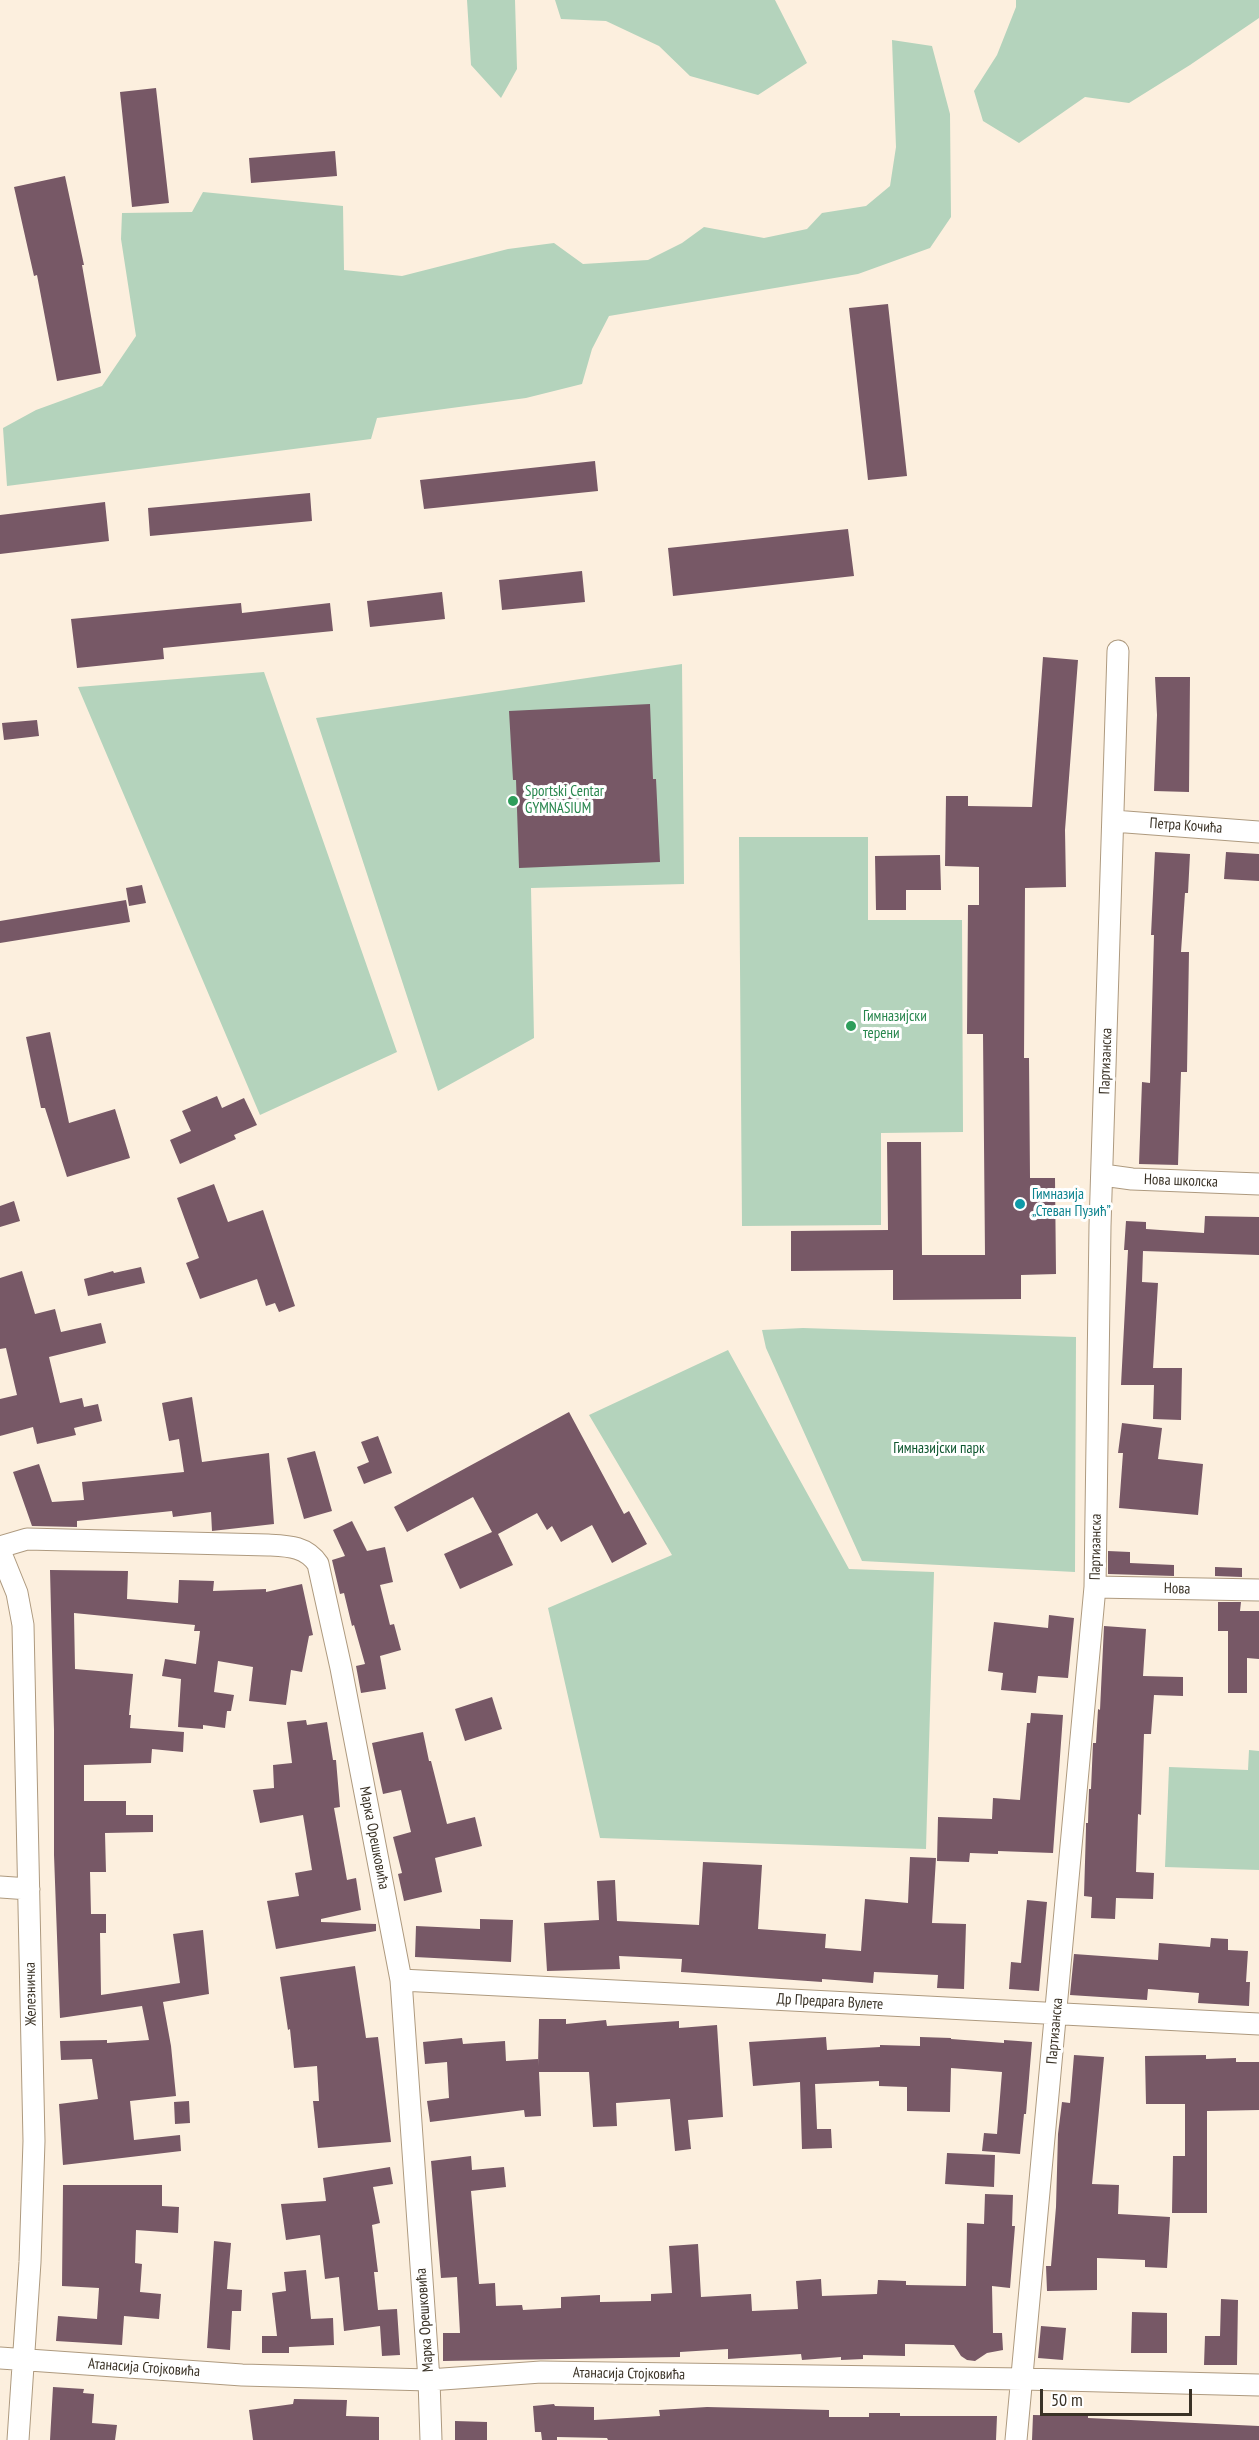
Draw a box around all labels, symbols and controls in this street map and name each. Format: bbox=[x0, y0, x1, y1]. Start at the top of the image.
place label: Sportski Centar GYMNASIUM bbox=[525, 783, 604, 818]
marker: Sportski Centar GYMNASIUM bbox=[506, 794, 520, 808]
street label: Петра Кочића bbox=[1149, 814, 1223, 838]
place label: Гимназијски терени bbox=[863, 1008, 927, 1043]
marker: Гимназијски терени bbox=[844, 1019, 858, 1033]
street label: Партизанска bbox=[1096, 1027, 1116, 1095]
street label: Нова школска bbox=[1144, 1171, 1218, 1191]
place label: Гимназија „Стеван Пузић” bbox=[1032, 1186, 1111, 1221]
marker: Гимназија „Стеван Пузић” bbox=[1013, 1197, 1027, 1211]
park label: Гимназијски парк bbox=[893, 1440, 985, 1458]
street label: Партизанска bbox=[1086, 1514, 1106, 1580]
street label: Нова bbox=[1164, 1580, 1190, 1598]
street label: Марка Орешковића bbox=[355, 1785, 393, 1891]
street label: Железничка bbox=[21, 1962, 41, 2026]
street label: Др Предрага Вулете bbox=[776, 1990, 884, 2014]
street label: Партизанска bbox=[1043, 1997, 1067, 2065]
street label: Марка Орешковића bbox=[412, 2267, 438, 2373]
street label: Атанасија Стојковића bbox=[87, 2355, 201, 2381]
street label: Атанасија Стојковића bbox=[573, 2364, 685, 2384]
scale bar bbox=[1043, 2377, 1194, 2415]
text: 50 m bbox=[1051, 2388, 1083, 2411]

